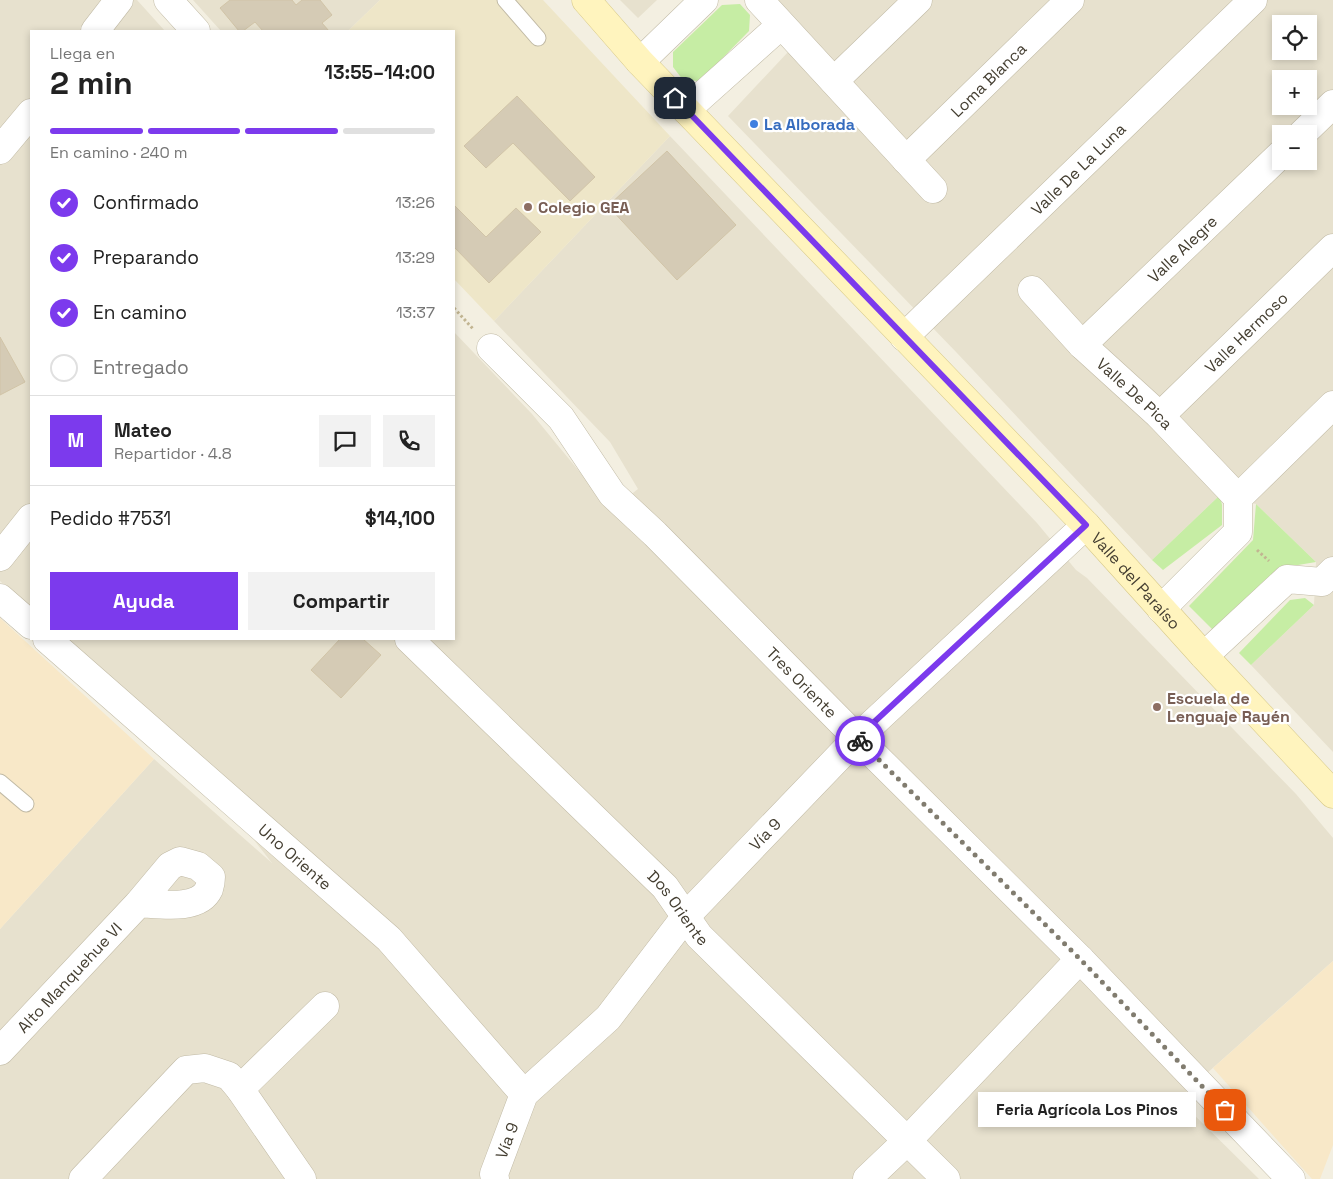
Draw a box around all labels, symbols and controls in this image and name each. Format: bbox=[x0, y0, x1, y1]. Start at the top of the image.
map controls bbox=[1272, 15, 1317, 170]
button: locate bbox=[1272, 15, 1317, 60]
street label: Loma Blanca bbox=[946, 38, 1031, 121]
text: Llega en bbox=[50, 43, 115, 64]
text: 13:55–14:00 bbox=[324, 60, 435, 85]
text: 2 min bbox=[50, 63, 133, 103]
button: + bbox=[1272, 70, 1317, 115]
pin bbox=[654, 77, 696, 119]
icon: home bbox=[661, 84, 689, 112]
place label: La Alborada bbox=[764, 114, 855, 135]
marker: La Alborada bbox=[748, 118, 760, 130]
street label: Valle De La Luna bbox=[1026, 118, 1130, 219]
button: − bbox=[1272, 125, 1317, 170]
text: En camino · 240 m bbox=[50, 142, 188, 163]
icon: check bbox=[50, 189, 78, 217]
text: Confirmado bbox=[93, 190, 199, 215]
text: 13:26 bbox=[395, 192, 435, 213]
place label: Colegio GEA bbox=[538, 197, 630, 218]
marker: Colegio GEA bbox=[522, 201, 534, 213]
street label: Valle Alegre bbox=[1143, 210, 1222, 287]
icon: check bbox=[50, 244, 78, 272]
text: Preparando bbox=[93, 245, 199, 270]
text: 13:29 bbox=[395, 247, 435, 268]
street label: Valle Hermoso bbox=[1200, 287, 1292, 378]
icon: check bbox=[50, 299, 78, 327]
text: En camino bbox=[93, 300, 187, 325]
text: 13:37 bbox=[396, 302, 435, 323]
street label: Valle De Pica bbox=[1092, 353, 1178, 434]
text: Entregado bbox=[93, 355, 189, 380]
button: chat bbox=[319, 415, 371, 467]
button: phone bbox=[383, 415, 435, 467]
text: Mateo bbox=[114, 418, 172, 443]
text: M bbox=[68, 428, 84, 453]
text: Repartidor · 4.8 bbox=[114, 443, 232, 464]
text: Pedido #7531 bbox=[50, 506, 171, 531]
text: $14,100 bbox=[365, 506, 435, 531]
street label: Valle del Paraíso bbox=[1087, 528, 1185, 634]
button: Ayuda bbox=[50, 572, 238, 630]
button: Compartir bbox=[248, 572, 435, 630]
street label: Tres Oriente bbox=[762, 642, 842, 723]
place label: Escuela de Lenguaje Rayén bbox=[1167, 688, 1290, 727]
marker: Escuela de Lenguaje Rayén bbox=[1151, 701, 1163, 713]
courier bbox=[835, 716, 885, 766]
icon: bike bbox=[846, 727, 874, 755]
street label: Vía 9 bbox=[744, 813, 785, 855]
street label: Uno Oriente bbox=[254, 819, 336, 894]
street label: Dos Oriente bbox=[643, 865, 713, 950]
street label: Alto Manquehue VI bbox=[12, 918, 126, 1037]
pin bbox=[1204, 1089, 1246, 1131]
callout: Feria Agrícola Los Pinos bbox=[978, 1092, 1195, 1128]
icon: bag bbox=[1211, 1096, 1239, 1124]
text: Feria Agrícola Los Pinos bbox=[996, 1099, 1178, 1120]
street label: Vía 9 bbox=[490, 1119, 523, 1161]

